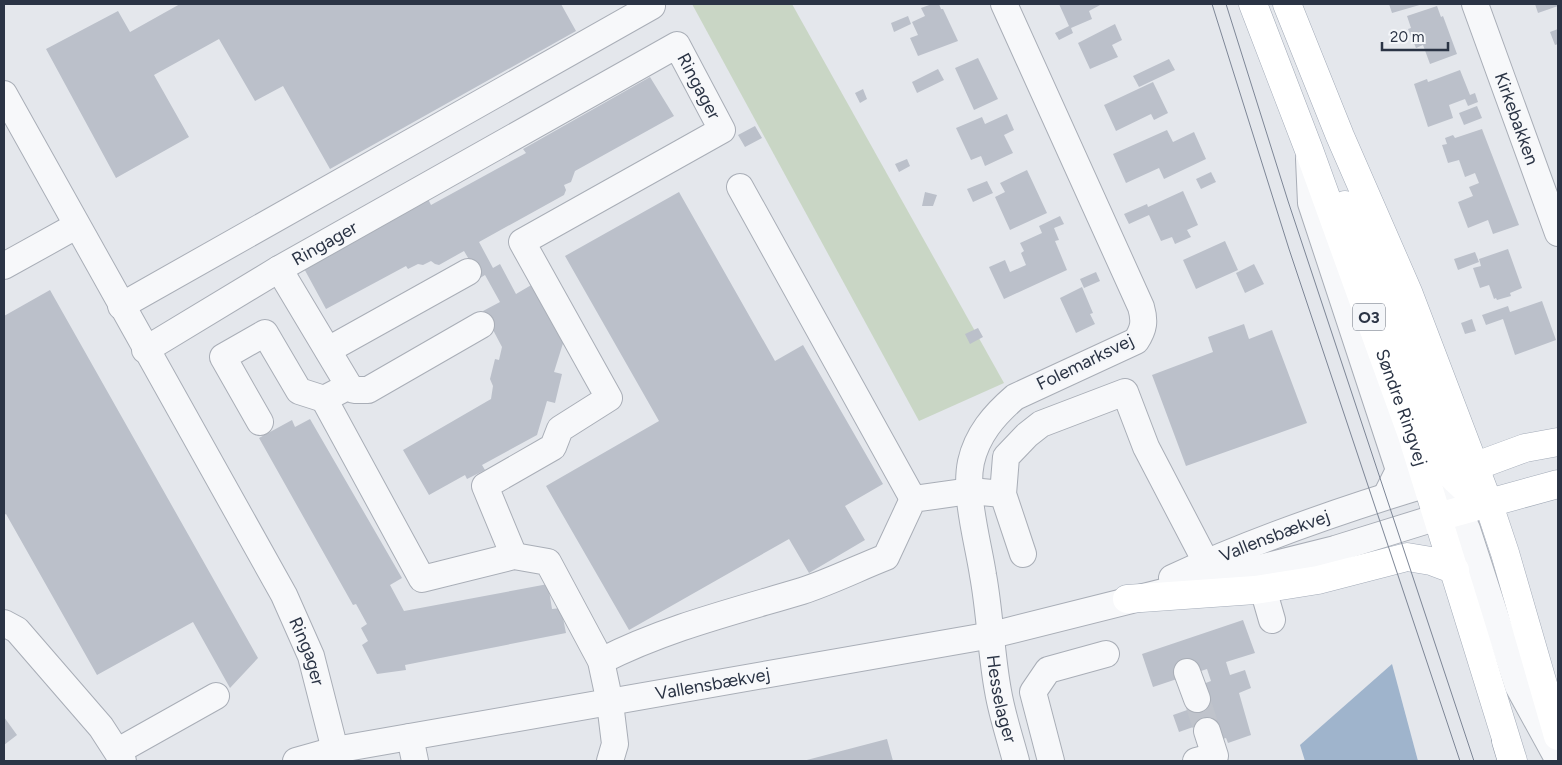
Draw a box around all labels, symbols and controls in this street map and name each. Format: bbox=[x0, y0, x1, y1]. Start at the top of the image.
scale bar bbox=[1382, 20, 1448, 52]
text: 20 m bbox=[1390, 28, 1424, 46]
street label: Ringager bbox=[672, 49, 725, 123]
street label: Kirkebakken bbox=[1490, 70, 1543, 168]
street label: Ringager bbox=[288, 216, 361, 270]
road number: O3 bbox=[1353, 304, 1385, 330]
street label: Folemarksvej bbox=[1033, 329, 1137, 395]
street label: Søndre Ringvej bbox=[1371, 346, 1432, 469]
street label: Vallensbækvej bbox=[1216, 505, 1333, 567]
street label: Ringager bbox=[284, 614, 329, 688]
street label: Hesselager bbox=[982, 653, 1021, 746]
street label: Vallensbækvej bbox=[654, 663, 772, 705]

